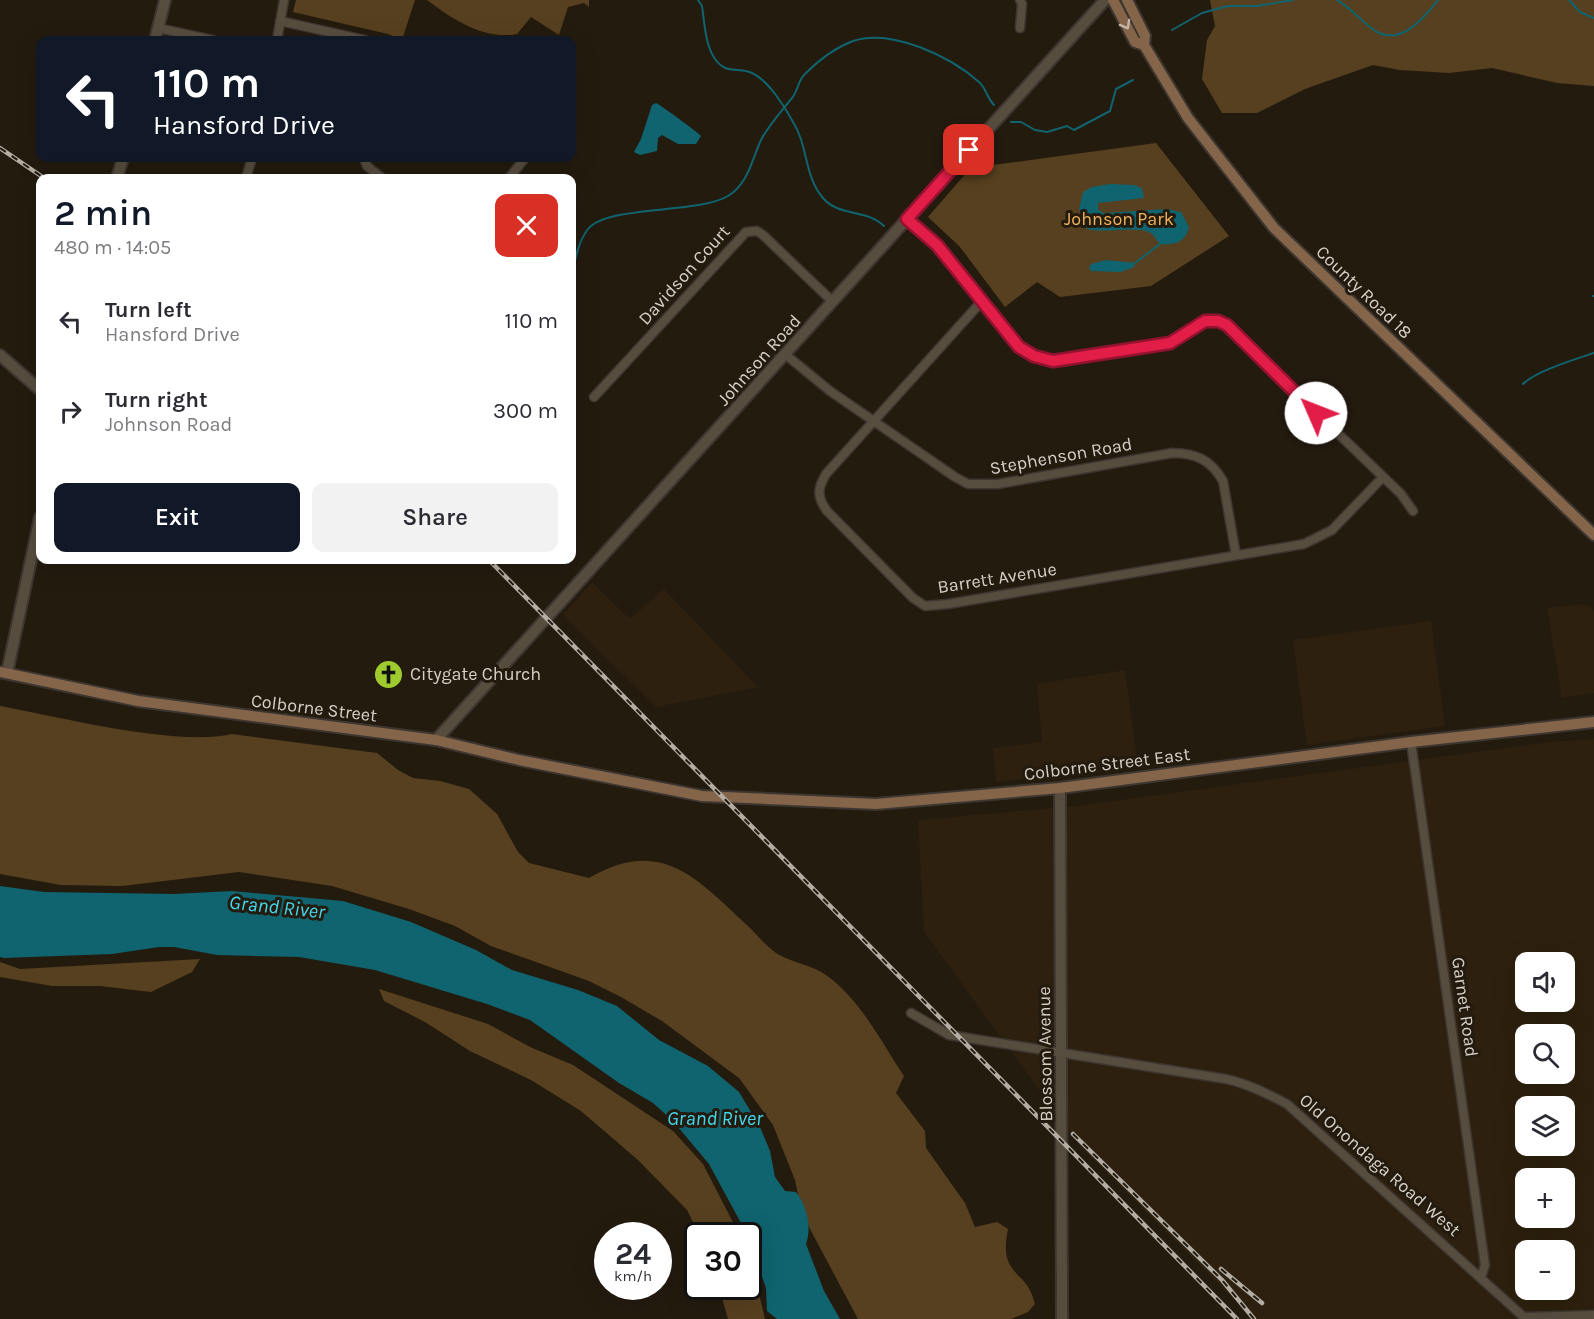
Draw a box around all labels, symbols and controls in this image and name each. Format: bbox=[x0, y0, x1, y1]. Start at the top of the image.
one-way arrow bbox=[1119, 19, 1130, 29]
text: 110 m bbox=[153, 58, 260, 108]
icon: left bbox=[54, 60, 132, 138]
text: Hansford Drive bbox=[153, 109, 335, 141]
pin bbox=[943, 124, 994, 175]
icon: arrive bbox=[952, 133, 985, 166]
text: 2 min bbox=[54, 192, 152, 234]
button: close bbox=[495, 194, 558, 257]
park label: Johnson Park bbox=[1064, 208, 1174, 230]
street label: Davidson Court bbox=[634, 221, 735, 329]
text: 480 m · 14:05 bbox=[54, 236, 171, 259]
street label: County Road 18 bbox=[1311, 241, 1417, 343]
text: Turn left bbox=[105, 297, 192, 323]
icon: left bbox=[54, 305, 87, 338]
text: 110 m bbox=[505, 308, 558, 334]
street label: Johnson Road bbox=[712, 310, 806, 410]
text: Hansford Drive bbox=[105, 323, 240, 346]
position arrow bbox=[1284, 381, 1348, 445]
text: Turn right bbox=[105, 387, 208, 413]
icon: right bbox=[54, 395, 87, 428]
text: 300 m bbox=[493, 398, 558, 424]
text: Johnson Road bbox=[105, 413, 232, 436]
street label: Stephenson Road bbox=[988, 433, 1134, 479]
button: Exit bbox=[54, 483, 300, 552]
button: Share bbox=[312, 483, 558, 552]
street label: Barrett Avenue bbox=[936, 558, 1058, 598]
church icon: Citygate Church bbox=[373, 658, 405, 690]
place label: Citygate Church bbox=[410, 663, 541, 685]
street label: Colborne Street bbox=[250, 689, 378, 727]
street label: Colborne Street East bbox=[1023, 743, 1192, 785]
water label: Grand River bbox=[228, 891, 327, 924]
map controls bbox=[1515, 952, 1575, 1300]
button: sound bbox=[1515, 952, 1575, 1012]
street label: Garnet Road bbox=[1447, 956, 1483, 1058]
street label: Blossom Avenue bbox=[1033, 986, 1057, 1122]
button: search bbox=[1515, 1024, 1575, 1084]
street label: Old Onondaga Road West bbox=[1295, 1089, 1465, 1241]
button: layers bbox=[1515, 1096, 1575, 1156]
water label: Grand River bbox=[667, 1107, 764, 1130]
button: + bbox=[1515, 1168, 1575, 1228]
speed limit sign: 30 bbox=[684, 1222, 762, 1300]
text: 24 bbox=[615, 1236, 651, 1272]
button: − bbox=[1515, 1240, 1575, 1300]
text: km/h bbox=[614, 1267, 652, 1285]

